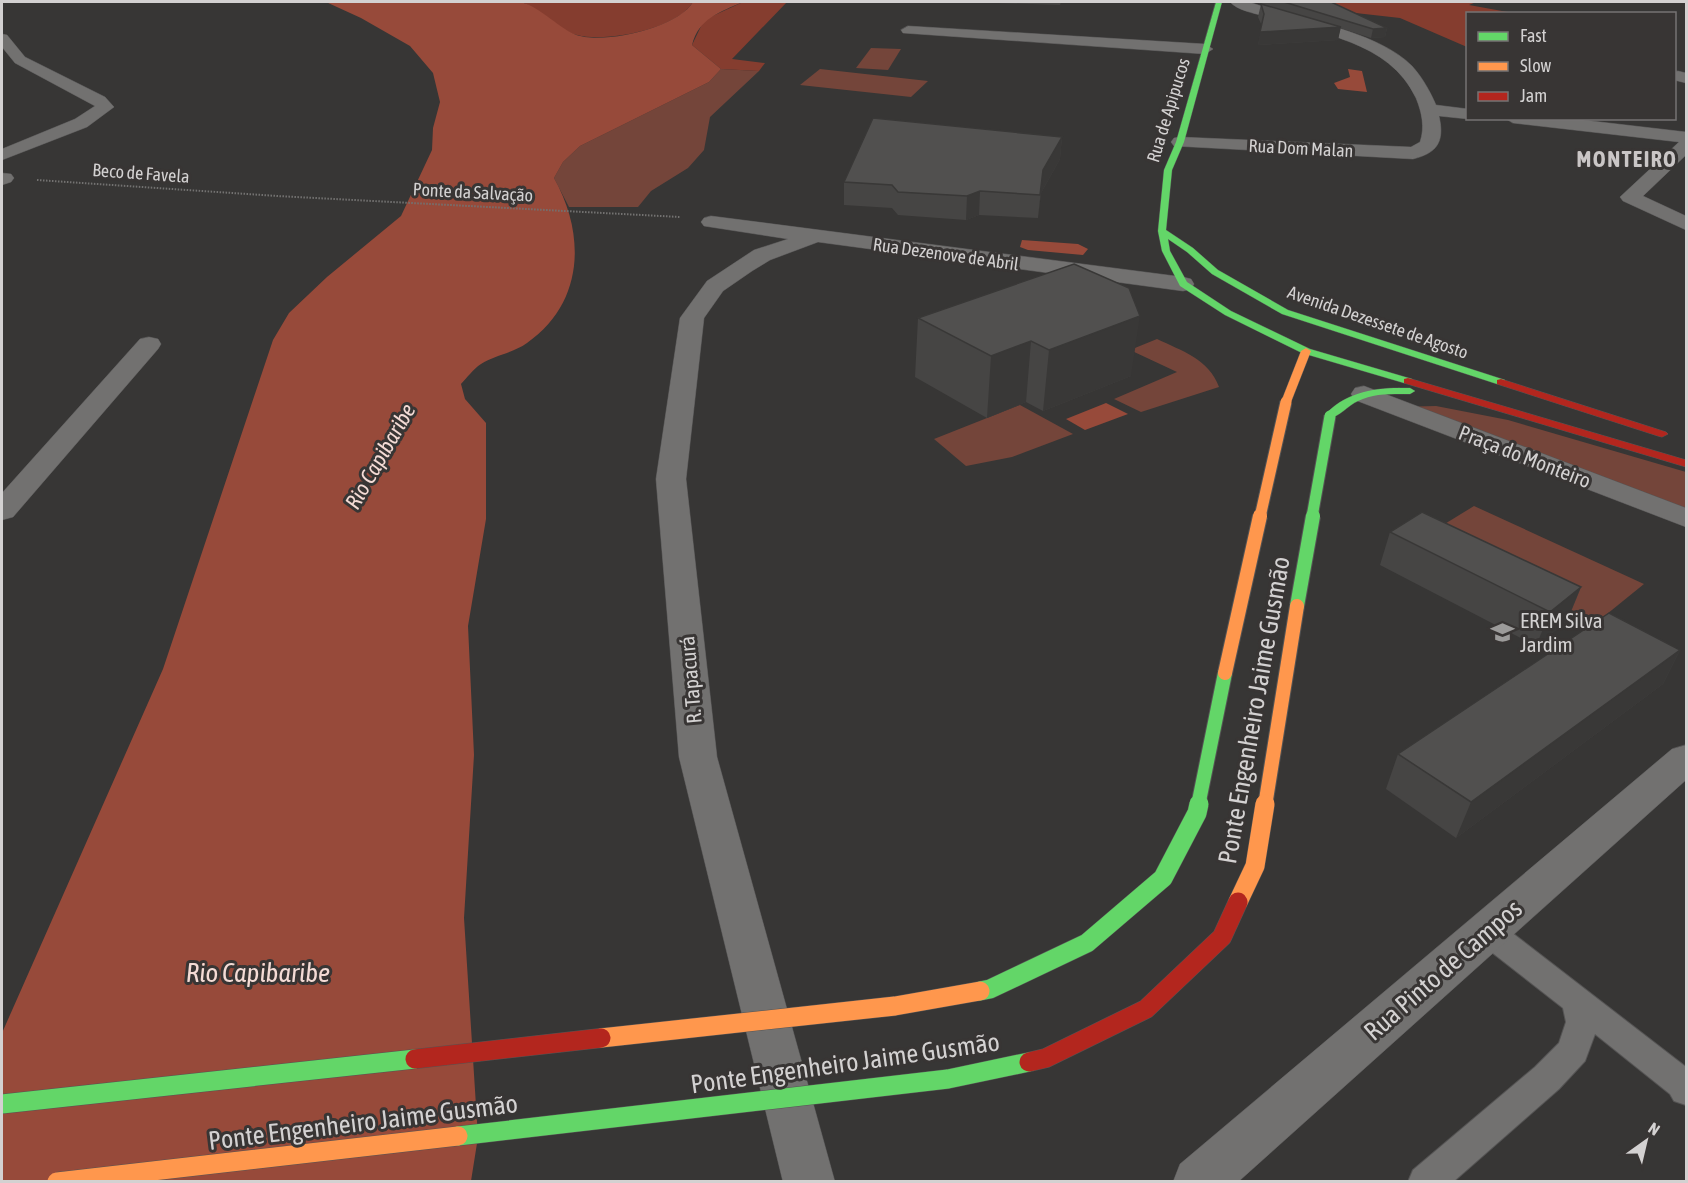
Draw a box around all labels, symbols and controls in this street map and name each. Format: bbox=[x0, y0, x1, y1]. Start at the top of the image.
legend bbox=[1466, 12, 1676, 120]
text: Fast bbox=[1520, 25, 1547, 46]
street label: Rua de Apipucos bbox=[1142, 55, 1194, 165]
text: Slow bbox=[1520, 55, 1551, 76]
text: Jam bbox=[1520, 85, 1547, 106]
street label: Rua Dom Malan bbox=[1248, 135, 1354, 161]
district label: MONTEIRO bbox=[1577, 146, 1677, 172]
street label: Beco de Favela bbox=[92, 159, 190, 187]
street label: Ponte da Salvação bbox=[412, 178, 534, 206]
street label: Rua Dezenove de Abril bbox=[872, 233, 1020, 275]
street label: Avenida Dezessete de Agosto bbox=[1285, 281, 1471, 363]
water label: Rio Capibaribe bbox=[339, 399, 421, 513]
street label: Praça do Monteiro bbox=[1456, 420, 1594, 492]
street label: Ponte Engenheiro Jaime Gusmão bbox=[1212, 554, 1296, 866]
place label: EREM Silva Jardim bbox=[1520, 608, 1603, 656]
school or university icon: EREM Silva Jardim bbox=[1489, 619, 1515, 645]
street label: R. Tapacurá bbox=[674, 635, 706, 725]
street label: Rua Pinto de Campos bbox=[1358, 893, 1528, 1047]
water label: Rio Capibaribe bbox=[186, 957, 330, 988]
street label: Ponte Engenheiro Jaime Gusmão bbox=[689, 1026, 1001, 1100]
street label: Ponte Engenheiro Jaime Gusmão bbox=[207, 1088, 519, 1156]
north arrow bbox=[1616, 1111, 1676, 1171]
text: N bbox=[1645, 1118, 1663, 1139]

